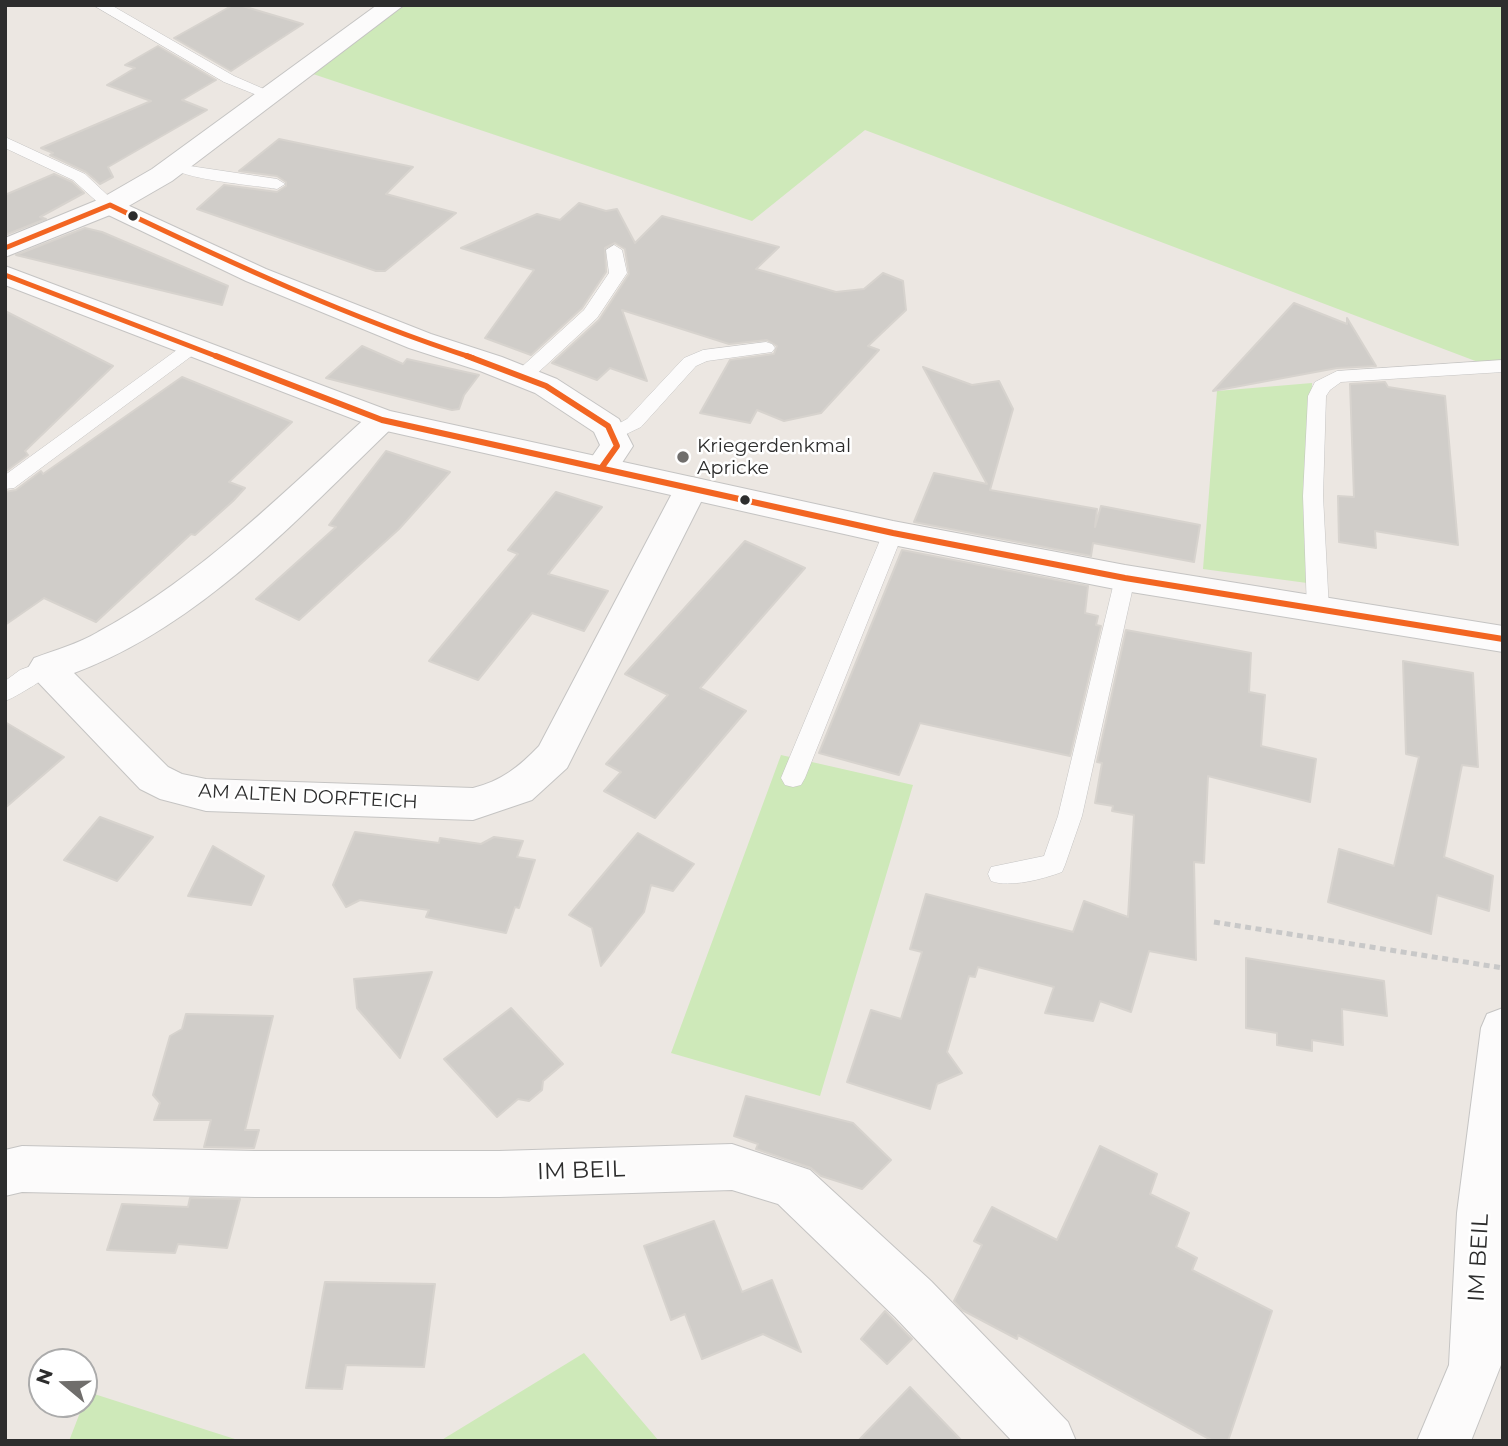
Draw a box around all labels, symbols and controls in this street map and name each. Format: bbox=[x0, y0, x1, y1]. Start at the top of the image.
unlabelled marker bbox=[126, 209, 140, 223]
place label: Kriegerdenkmal Apricke bbox=[697, 435, 851, 479]
marker: Kriegerdenkmal Apricke bbox=[675, 449, 691, 465]
unlabelled marker bbox=[738, 493, 752, 507]
street label: AM ALTEN DORFTEICH bbox=[198, 780, 418, 814]
street label: IM BEIL bbox=[536, 1156, 626, 1186]
street label: IM BEIL bbox=[1463, 1213, 1495, 1303]
north arrow bbox=[28, 1348, 98, 1418]
text: N bbox=[31, 1366, 58, 1388]

